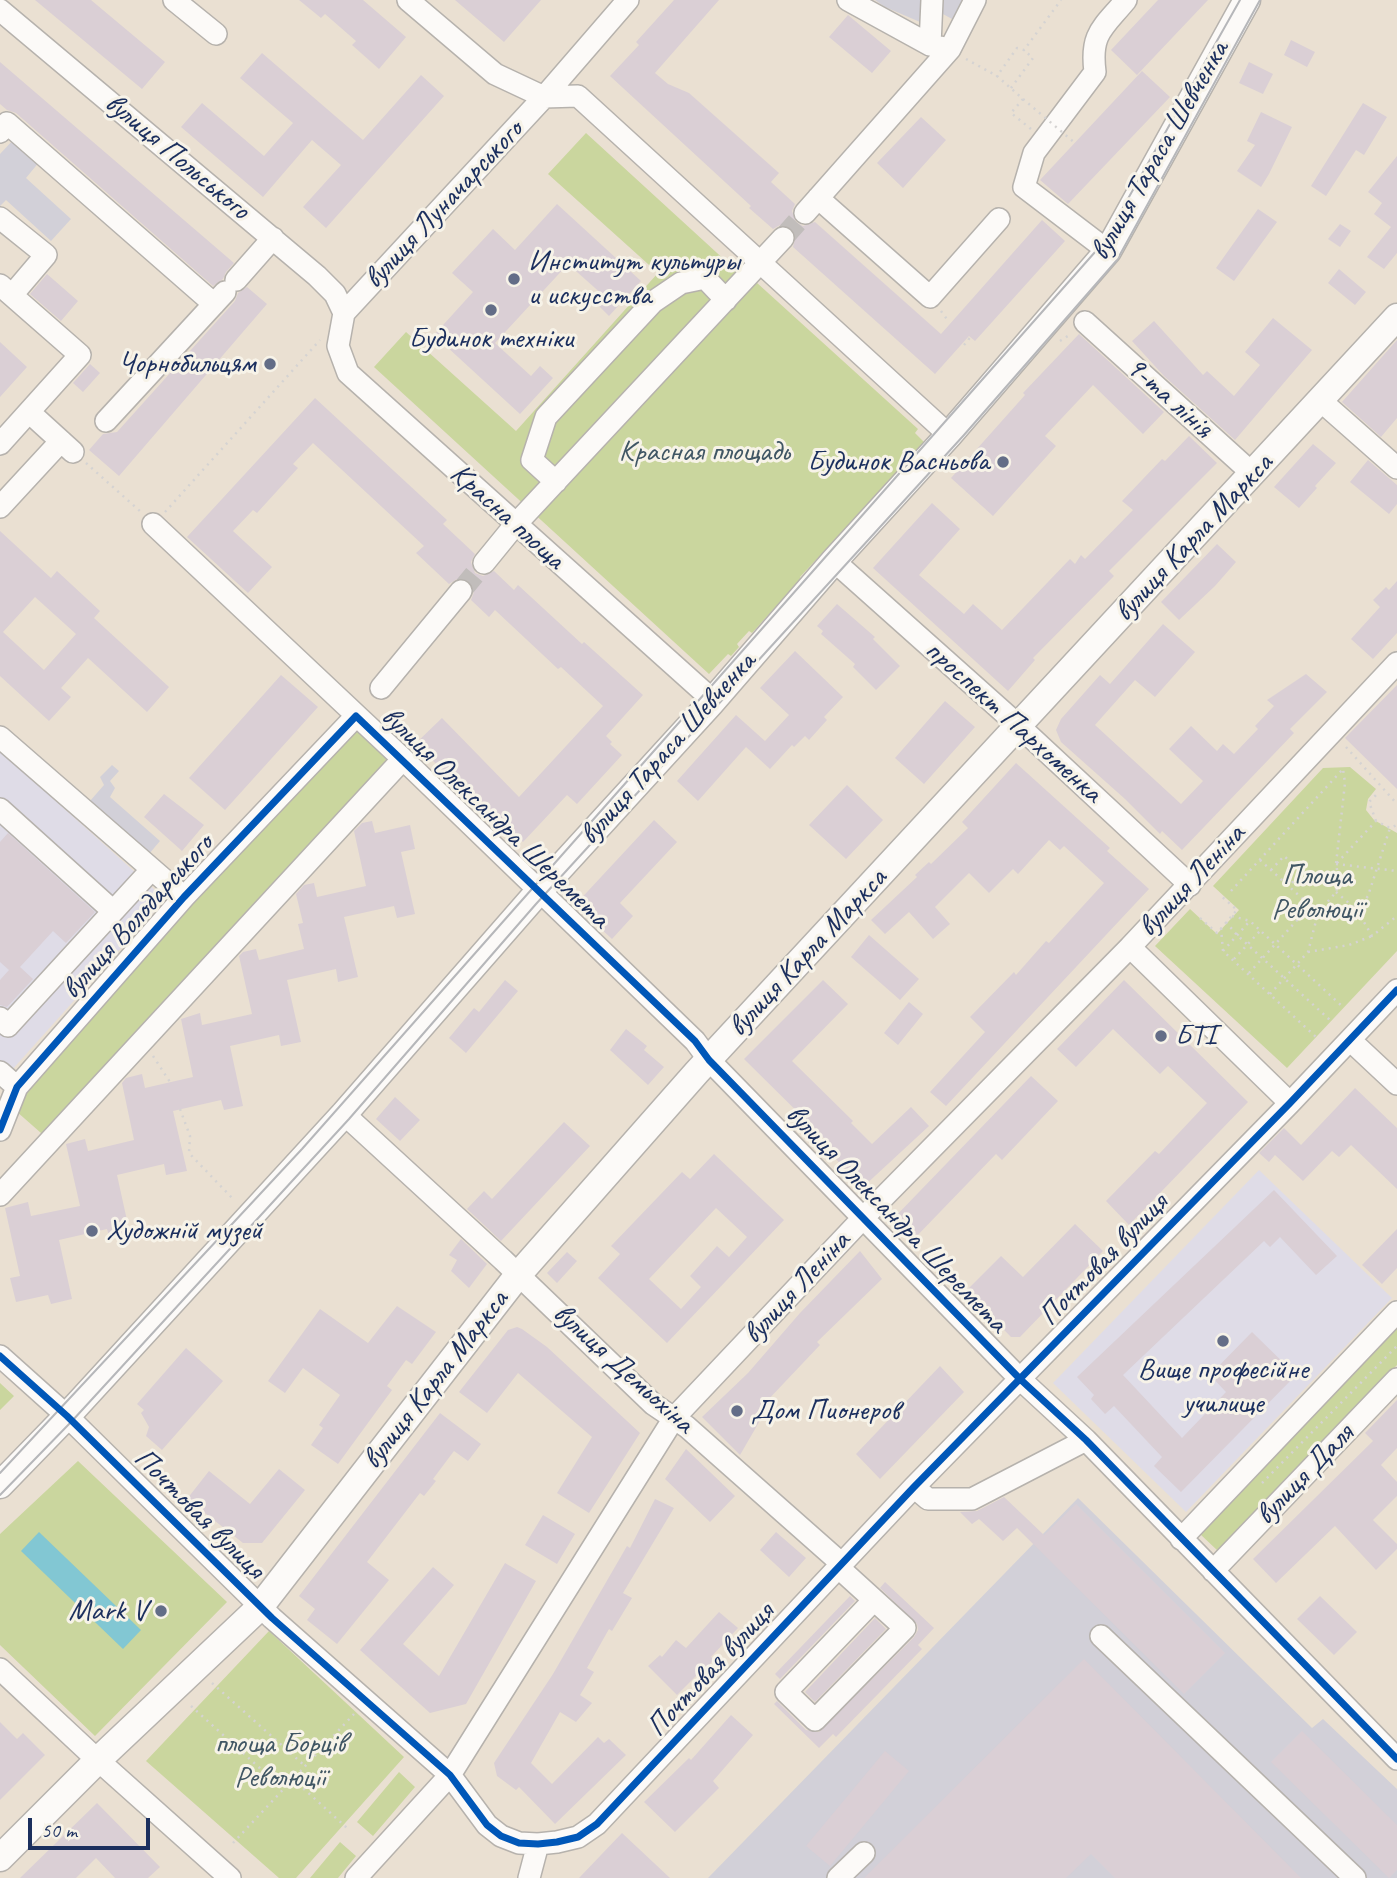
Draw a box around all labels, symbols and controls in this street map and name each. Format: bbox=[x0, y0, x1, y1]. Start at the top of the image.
street label: вулиця Тараса Шевченка bbox=[1083, 35, 1237, 267]
street label: вулиця Польського bbox=[97, 86, 257, 228]
street label: вулиця Луначарського bbox=[357, 113, 531, 297]
place label: Институт культуры и искусства bbox=[528, 244, 740, 314]
marker: Институт культуры и искусства bbox=[506, 271, 522, 287]
marker: Будинок техніки bbox=[483, 302, 499, 318]
place label: Будинок техніки bbox=[409, 321, 573, 357]
place label: Чорнобильцям bbox=[118, 346, 256, 382]
street label: 9-та лінія bbox=[1118, 350, 1220, 446]
marker: Чорнобильцям bbox=[262, 356, 278, 372]
park label: Красная площадь bbox=[619, 434, 789, 470]
place label: Будинок Васньова bbox=[807, 444, 989, 480]
street label: вулиця Карла Маркса bbox=[1107, 446, 1281, 630]
marker: Будинок Васньова bbox=[995, 454, 1011, 470]
street label: Красна площа bbox=[442, 456, 572, 578]
street label: проспект Пархоменка bbox=[917, 633, 1109, 811]
street label: вулиця Тараса Шевченка bbox=[572, 645, 764, 853]
street label: вулиця Олександра Шеремета bbox=[373, 699, 617, 937]
street label: вулиця Леніна bbox=[1131, 817, 1253, 945]
street label: вулиця Володарського bbox=[54, 827, 222, 1007]
park label: Площа Революції bbox=[1272, 858, 1362, 928]
street label: вулиця Карла Маркса bbox=[721, 861, 895, 1045]
place label: БТІ bbox=[1175, 1018, 1216, 1054]
marker: БТІ bbox=[1153, 1028, 1169, 1044]
street label: вулиця Олександра Шеремета bbox=[777, 1097, 1015, 1341]
street label: Почтовая вулиця bbox=[1032, 1186, 1176, 1334]
place label: Художній музей bbox=[106, 1213, 262, 1249]
marker: Художній музей bbox=[84, 1223, 100, 1239]
street label: вулиця Леніна bbox=[736, 1224, 858, 1352]
street label: вулиця Карла Маркса bbox=[355, 1283, 517, 1477]
street label: вулиця Демьохіна bbox=[545, 1296, 701, 1442]
marker: Вище професійне училище bbox=[1215, 1333, 1231, 1349]
place label: Вище професійне училище bbox=[1138, 1352, 1308, 1422]
place label: Дом Пионеров bbox=[751, 1393, 899, 1429]
marker: Дом Пионеров bbox=[729, 1403, 745, 1419]
street label: вулиця Даля bbox=[1248, 1417, 1362, 1533]
street label: Почтовая вулиця bbox=[126, 1441, 272, 1587]
place label: Mark V bbox=[69, 1593, 147, 1629]
street label: Почтовая вулиця bbox=[640, 1595, 782, 1745]
marker: Mark V bbox=[153, 1603, 169, 1619]
park label: площа Борців Революції bbox=[215, 1726, 345, 1796]
scale bar bbox=[32, 1804, 154, 1848]
text: 50 m bbox=[41, 1817, 77, 1843]

